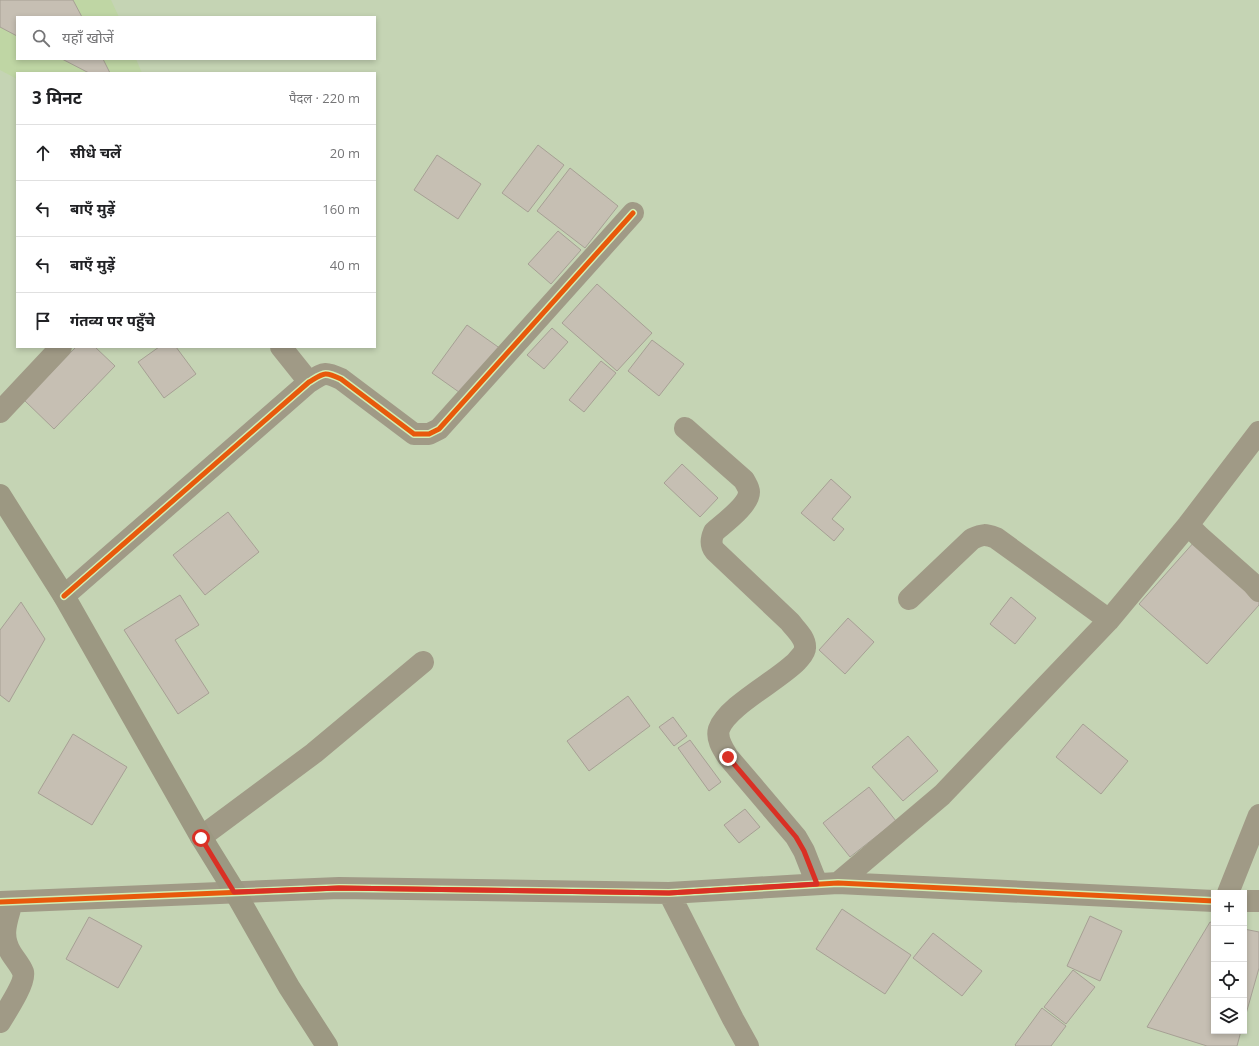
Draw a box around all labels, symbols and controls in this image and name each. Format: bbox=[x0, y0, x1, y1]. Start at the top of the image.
search box bbox=[16, 16, 376, 60]
icon: search bbox=[30, 27, 52, 49]
text: यहाँ खोजें bbox=[62, 27, 114, 47]
text: 3 मिनट bbox=[32, 86, 82, 109]
text: पैदल · 220 m bbox=[289, 89, 360, 107]
icon: ahead bbox=[32, 142, 54, 164]
text: सीधे चलें bbox=[70, 142, 121, 162]
text: 20 m bbox=[330, 144, 360, 162]
icon: left bbox=[32, 198, 54, 220]
text: बाएँ मुड़ें bbox=[70, 198, 115, 218]
text: 160 m bbox=[322, 200, 360, 218]
icon: left bbox=[32, 254, 54, 276]
text: बाएँ मुड़ें bbox=[70, 254, 115, 274]
text: 40 m bbox=[330, 256, 360, 274]
icon: arrive bbox=[32, 310, 54, 332]
text: गंतव्य पर पहुँचे bbox=[70, 310, 155, 330]
route end bbox=[719, 748, 737, 766]
route start bbox=[192, 829, 210, 847]
map controls bbox=[1211, 890, 1247, 1034]
button: + bbox=[1211, 890, 1247, 926]
button: − bbox=[1211, 926, 1247, 962]
button: locate bbox=[1211, 962, 1247, 998]
button: layers bbox=[1211, 998, 1247, 1034]

